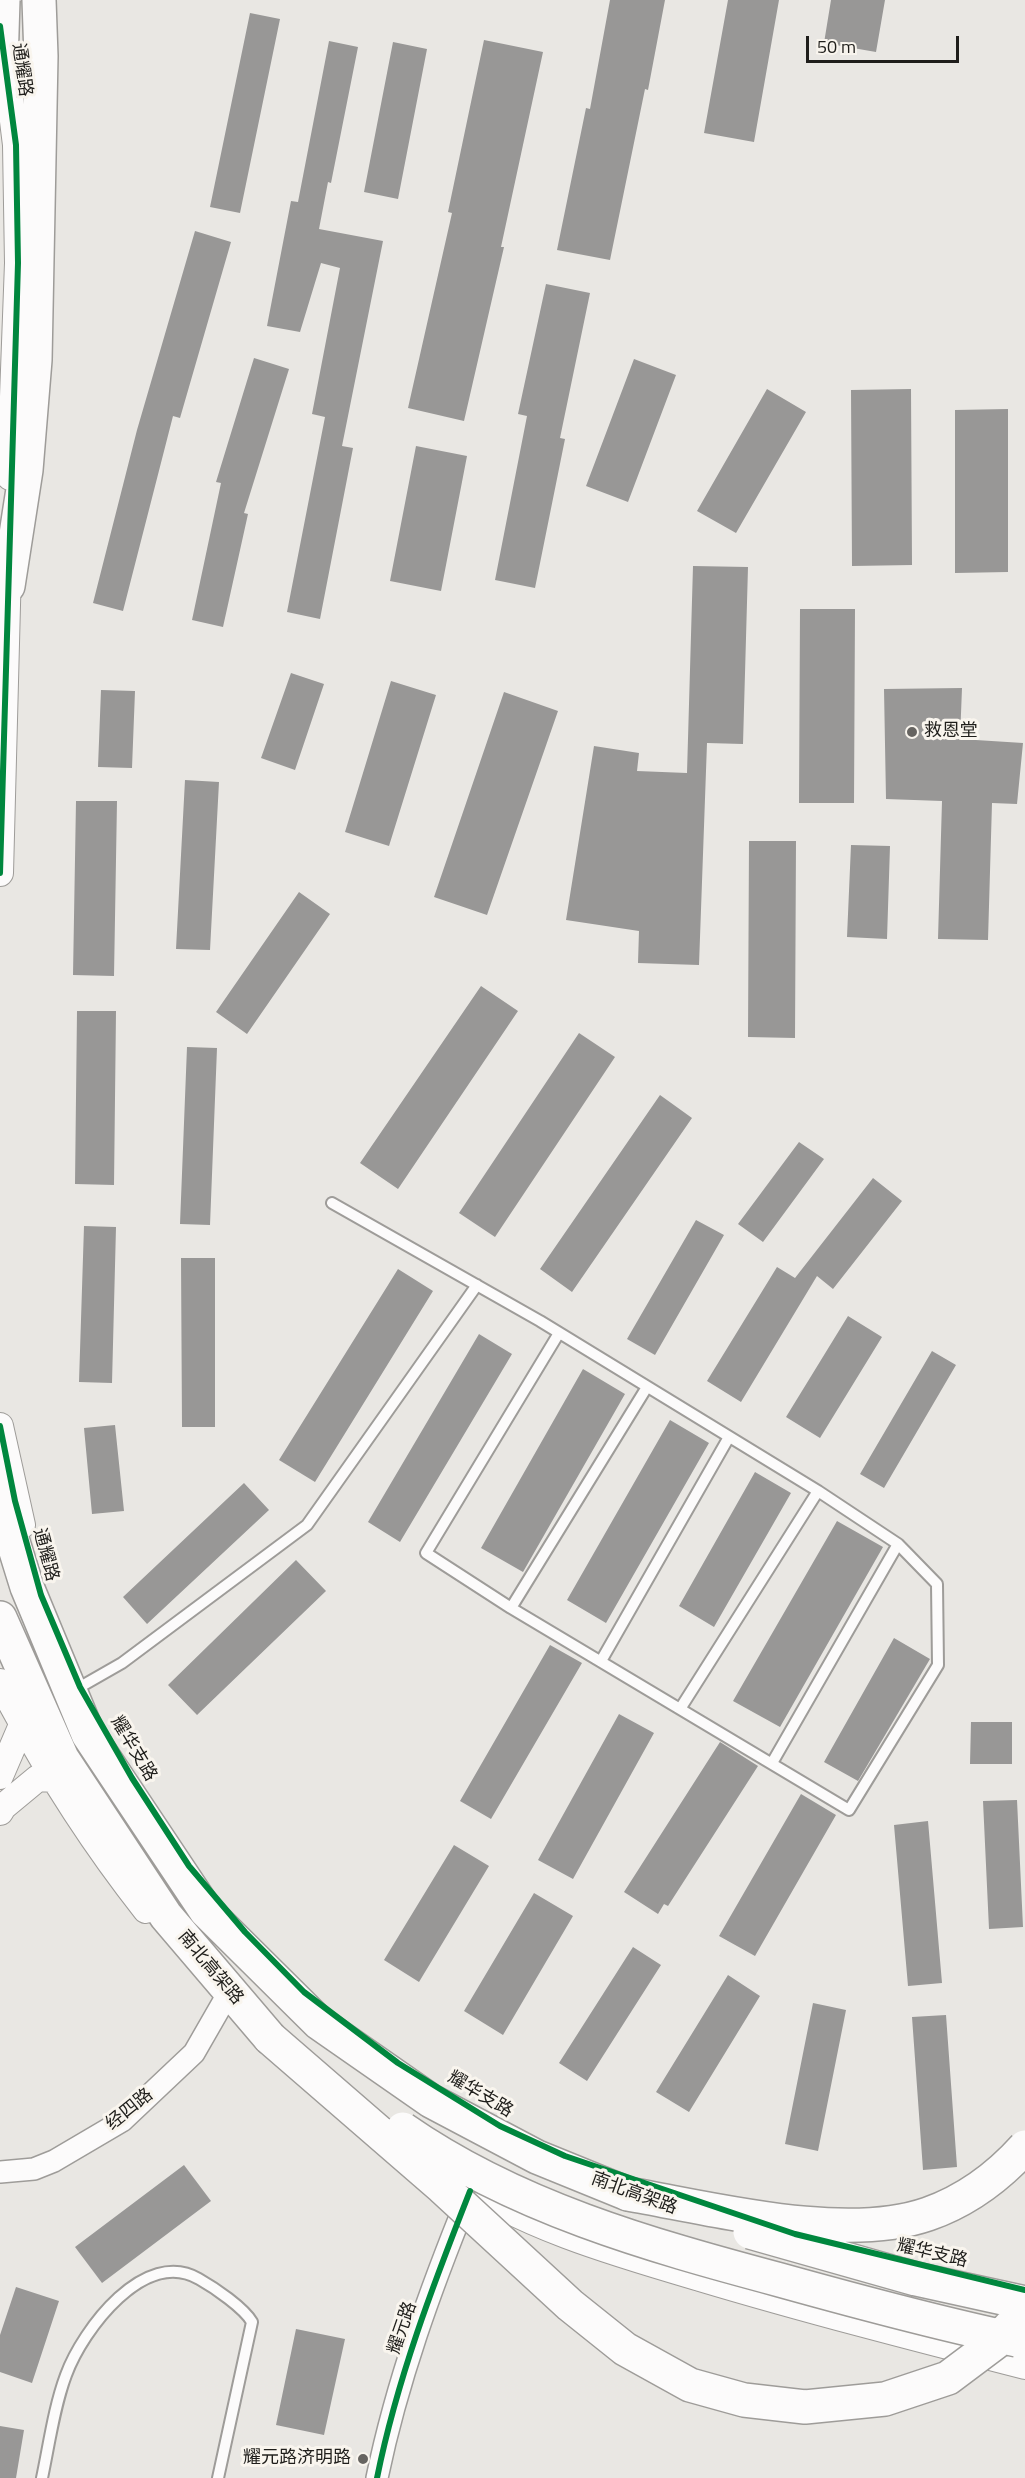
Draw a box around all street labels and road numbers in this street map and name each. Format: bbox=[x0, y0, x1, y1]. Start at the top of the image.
street label: 通耀路 bbox=[7, 42, 35, 98]
street label: 通耀路 bbox=[28, 1526, 62, 1584]
street label: 耀华支路 bbox=[105, 1713, 161, 1785]
street label: 南北高架路 bbox=[173, 1927, 247, 2009]
street label: 耀华支路 bbox=[444, 2067, 516, 2123]
street label: 经四路 bbox=[102, 2085, 158, 2135]
street label: 南北高架路 bbox=[588, 2168, 680, 2220]
street label: 耀华支路 bbox=[894, 2235, 970, 2273]
street label: 耀元路 bbox=[384, 2299, 422, 2357]

